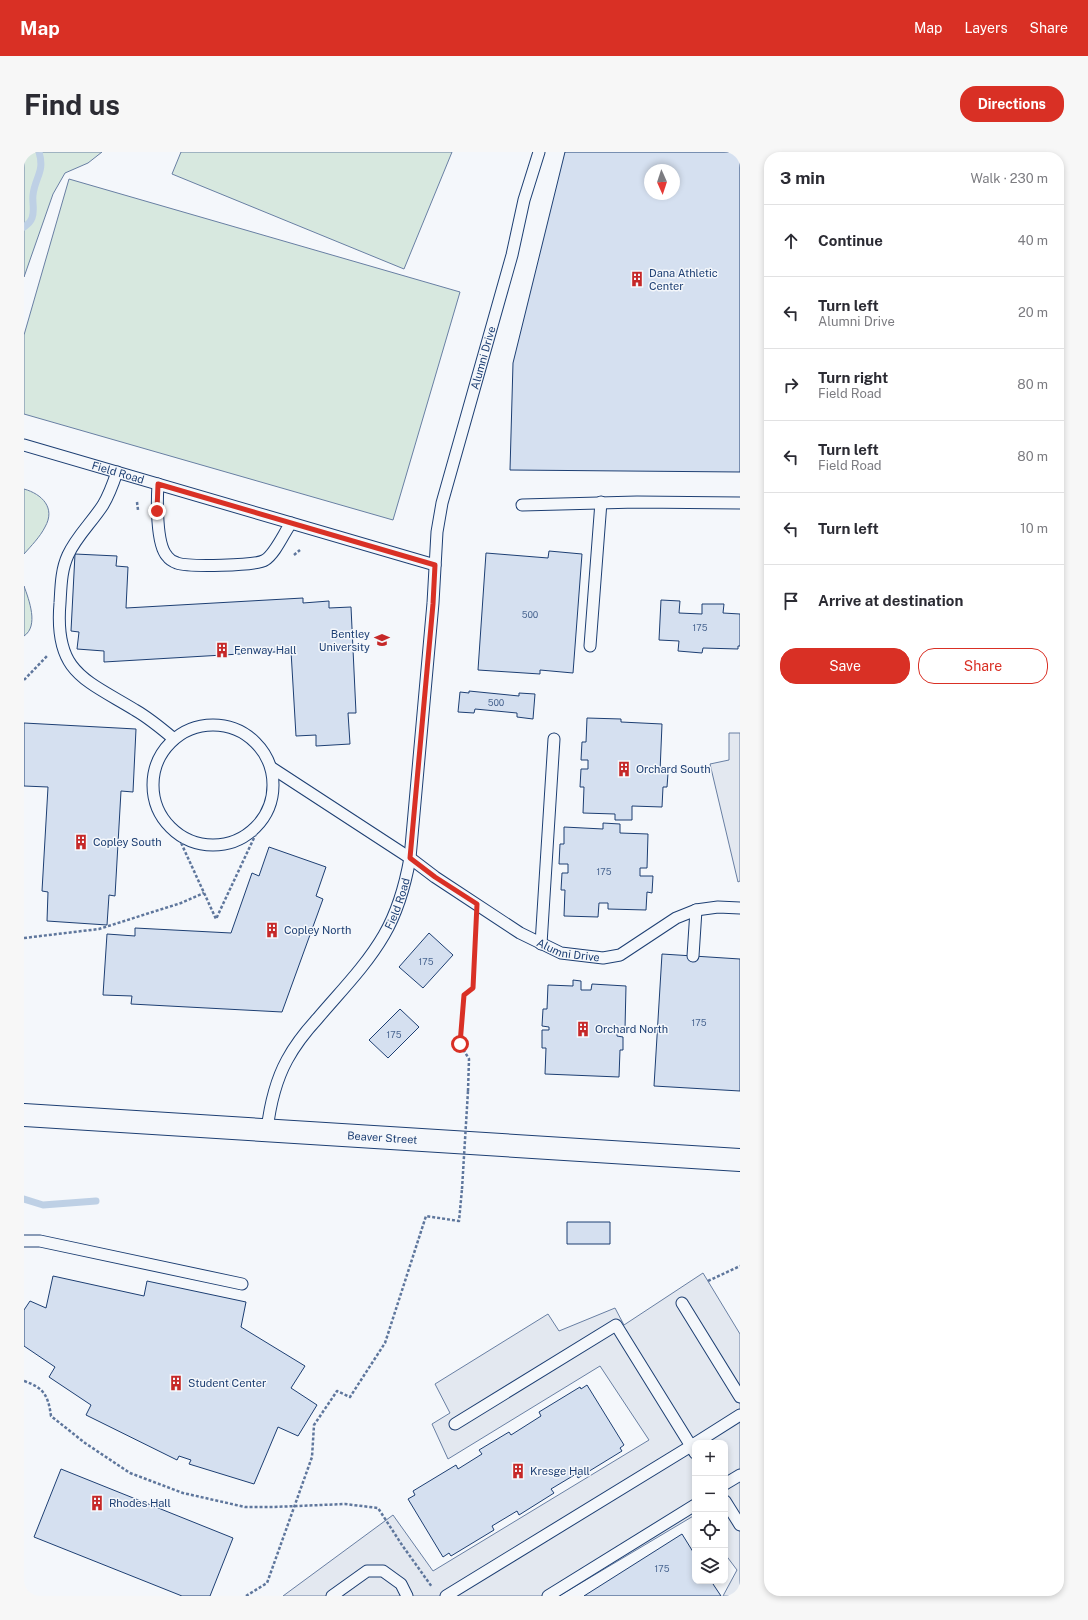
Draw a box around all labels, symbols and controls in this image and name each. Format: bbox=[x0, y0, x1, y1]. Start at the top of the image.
text: Map bbox=[20, 17, 60, 39]
text: Map bbox=[914, 20, 942, 36]
text: Layers bbox=[964, 20, 1008, 36]
text: Share bbox=[1030, 20, 1068, 36]
button: Directions bbox=[960, 86, 1064, 122]
text: Find us bbox=[24, 88, 120, 121]
north arrow bbox=[644, 164, 680, 200]
text: 3 min bbox=[780, 168, 825, 188]
text: Walk · 230 m bbox=[970, 171, 1048, 186]
icon: ahead bbox=[780, 230, 802, 252]
text: Continue bbox=[818, 232, 883, 249]
text: 40 m bbox=[1017, 233, 1048, 248]
place label: Dana Athletic Center bbox=[649, 267, 718, 292]
building icon: Dana Athletic Center bbox=[628, 270, 646, 288]
text: Turn left bbox=[818, 297, 879, 314]
icon: left bbox=[780, 302, 802, 324]
text: 20 m bbox=[1018, 305, 1048, 320]
text: Alumni Drive bbox=[818, 314, 895, 329]
street label: Alumni Drive bbox=[468, 325, 498, 391]
text: Turn right bbox=[818, 369, 888, 386]
icon: right bbox=[780, 374, 802, 396]
text: 80 m bbox=[1017, 377, 1048, 392]
text: Field Road bbox=[818, 386, 882, 401]
text: Turn left bbox=[818, 441, 879, 458]
icon: left bbox=[780, 446, 802, 468]
text: 80 m bbox=[1017, 449, 1048, 464]
text: Field Road bbox=[818, 458, 882, 473]
street label: Field Road bbox=[91, 459, 146, 486]
route end bbox=[148, 502, 166, 520]
icon: left bbox=[780, 518, 802, 540]
text: Turn left bbox=[818, 520, 879, 537]
text: 10 m bbox=[1020, 521, 1048, 536]
icon: arrive bbox=[780, 590, 802, 612]
text: Arrive at destination bbox=[818, 592, 963, 609]
house number: 500 bbox=[522, 609, 539, 620]
house number: 175 bbox=[693, 622, 708, 633]
place label: Bentley University bbox=[319, 628, 370, 653]
school or university icon: Bentley University bbox=[373, 631, 391, 649]
building icon: Fenway Hall bbox=[213, 641, 231, 659]
place label: Fenway Hall bbox=[234, 644, 297, 656]
button: Save bbox=[780, 648, 910, 684]
button: Share bbox=[918, 648, 1048, 684]
house number: 500 bbox=[488, 697, 505, 708]
building icon: Orchard South bbox=[615, 760, 633, 778]
place label: Orchard South bbox=[636, 763, 711, 775]
building icon: Copley South bbox=[72, 833, 90, 851]
place label: Copley South bbox=[93, 836, 162, 848]
house number: 175 bbox=[597, 866, 612, 877]
street label: Field Road bbox=[382, 877, 412, 931]
building icon: Copley North bbox=[263, 921, 281, 939]
place label: Copley North bbox=[284, 924, 351, 936]
street label: Alumni Drive bbox=[535, 936, 600, 964]
house number: 175 bbox=[419, 956, 434, 967]
house number: 175 bbox=[692, 1017, 707, 1028]
building icon: Orchard North bbox=[574, 1020, 592, 1038]
place label: Orchard North bbox=[595, 1023, 668, 1035]
house number: 175 bbox=[387, 1029, 402, 1040]
route start bbox=[451, 1035, 469, 1053]
street label: Beaver Street bbox=[347, 1129, 418, 1146]
building icon: Student Center bbox=[167, 1374, 185, 1392]
place label: Student Center bbox=[188, 1377, 266, 1389]
map controls bbox=[692, 1440, 728, 1584]
button: + bbox=[692, 1440, 728, 1476]
building icon: Kresge Hall bbox=[509, 1462, 527, 1480]
place label: Kresge Hall bbox=[530, 1465, 590, 1477]
button: − bbox=[692, 1476, 728, 1512]
building icon: Rhodes Hall bbox=[88, 1494, 106, 1512]
place label: Rhodes Hall bbox=[109, 1497, 171, 1509]
button: locate bbox=[692, 1512, 728, 1548]
button: layers bbox=[692, 1548, 728, 1584]
house number: 175 bbox=[655, 1563, 670, 1574]

